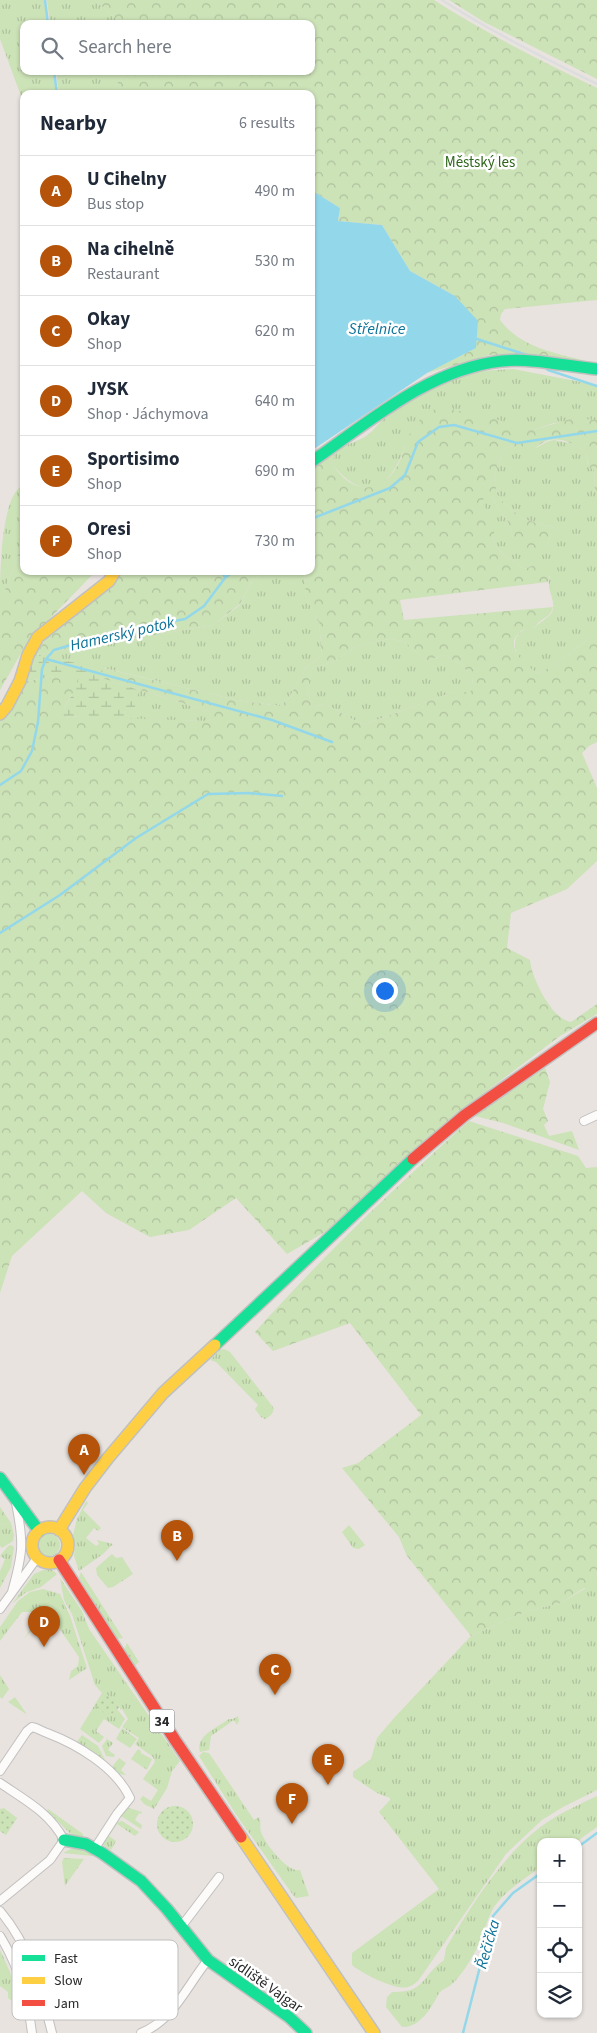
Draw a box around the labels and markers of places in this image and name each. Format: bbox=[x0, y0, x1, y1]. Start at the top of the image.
pin: A bbox=[68, 1434, 100, 1475]
pin: B bbox=[161, 1520, 193, 1561]
pin: D bbox=[28, 1606, 60, 1647]
pin: C bbox=[259, 1654, 291, 1695]
pin: E bbox=[312, 1744, 344, 1785]
pin: F bbox=[276, 1783, 308, 1824]

